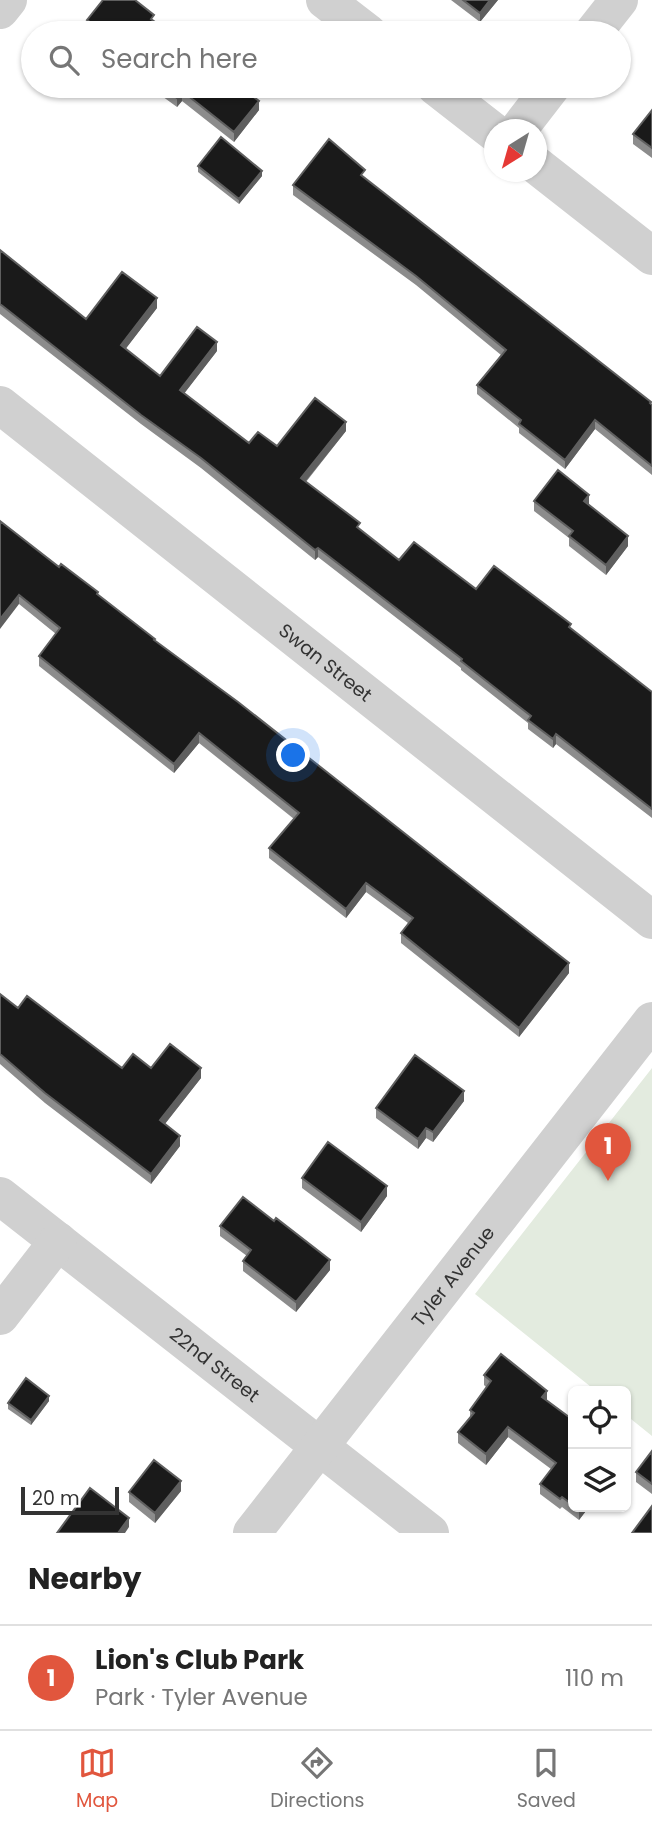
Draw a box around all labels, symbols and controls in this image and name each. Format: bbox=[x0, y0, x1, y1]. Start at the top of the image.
search box bbox=[21, 21, 631, 98]
icon: search bbox=[45, 41, 83, 79]
text: Search here bbox=[101, 41, 258, 77]
north arrow bbox=[484, 119, 547, 182]
street label: Swan Street bbox=[273, 617, 378, 708]
your location bbox=[276, 738, 310, 772]
pin: 1 bbox=[585, 1123, 631, 1181]
street label: Tyler Avenue bbox=[405, 1220, 501, 1332]
street label: 22nd Street bbox=[164, 1321, 266, 1408]
map controls bbox=[568, 1386, 631, 1512]
button: locate bbox=[568, 1386, 631, 1449]
button: layers bbox=[568, 1449, 631, 1512]
scale bar bbox=[21, 1484, 119, 1516]
text: 20 m bbox=[32, 1485, 80, 1512]
text: Nearby bbox=[28, 1557, 142, 1600]
text: Lion's Club Park bbox=[95, 1642, 304, 1678]
text: 1 bbox=[47, 1662, 55, 1694]
text: 110 m bbox=[565, 1662, 624, 1694]
text: Park · Tyler Avenue bbox=[95, 1681, 308, 1713]
tab: Map bbox=[76, 1744, 118, 1815]
tab: Directions bbox=[270, 1744, 365, 1815]
tab: Saved bbox=[517, 1744, 576, 1815]

